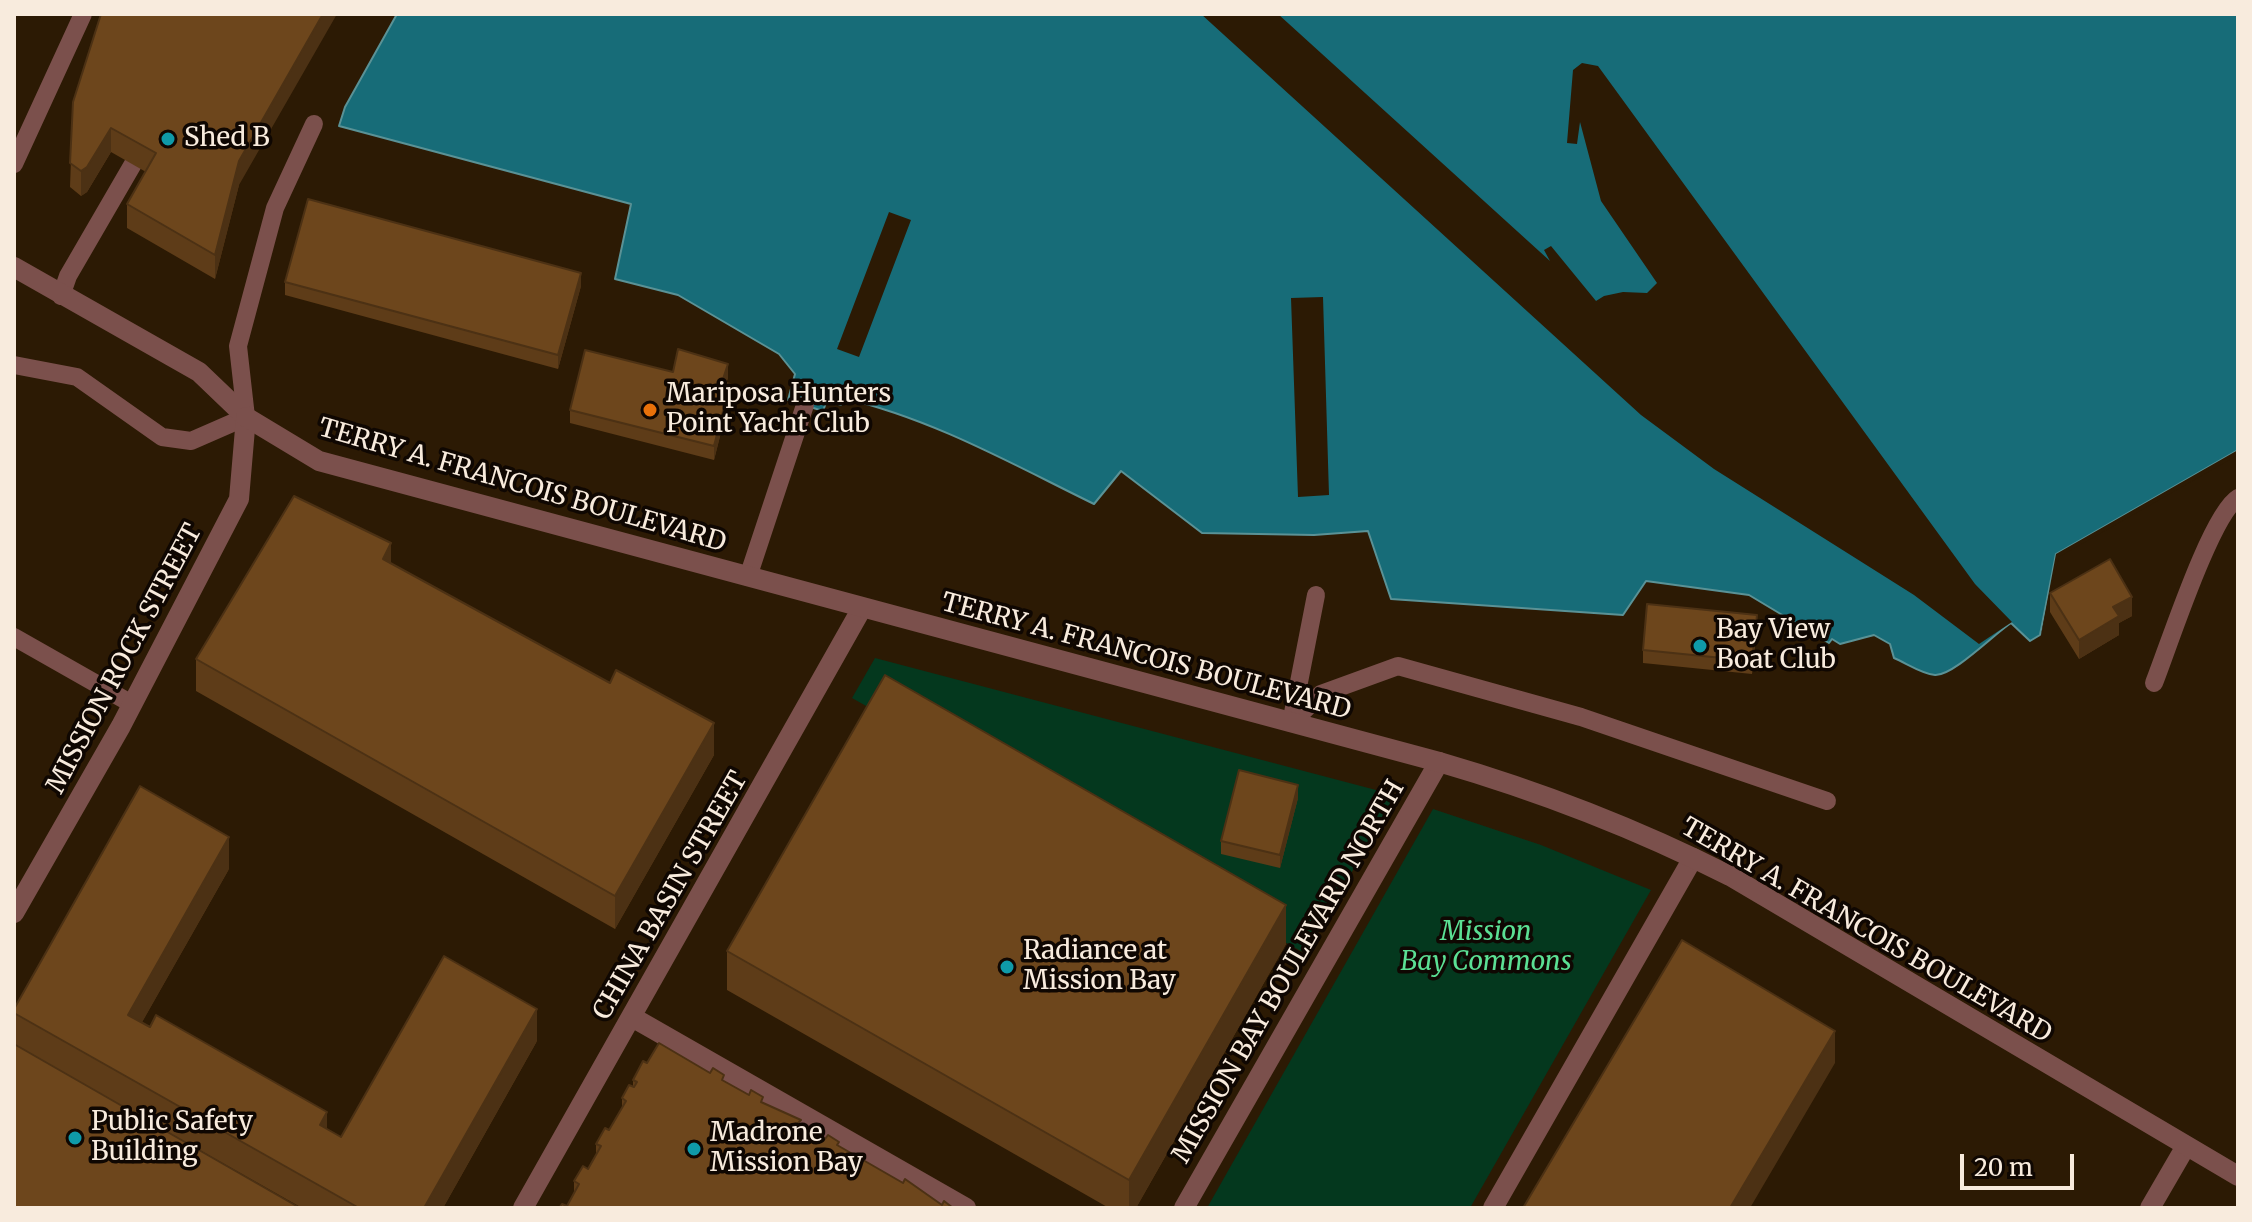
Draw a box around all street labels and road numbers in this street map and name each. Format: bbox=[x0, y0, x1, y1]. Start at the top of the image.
street label: TERRY A. FRANCOIS BOULEVARD bbox=[315, 413, 729, 559]
street label: MISSION ROCK STREET bbox=[41, 519, 209, 799]
street label: TERRY A. FRANCOIS BOULEVARD bbox=[938, 587, 1354, 727]
street label: CHINA BASIN STREET bbox=[587, 766, 755, 1026]
street label: MISSION BAY BOULEVARD NORTH bbox=[1166, 775, 1412, 1169]
street label: TERRY A. FRANCOIS BOULEVARD bbox=[1675, 812, 2057, 1050]

